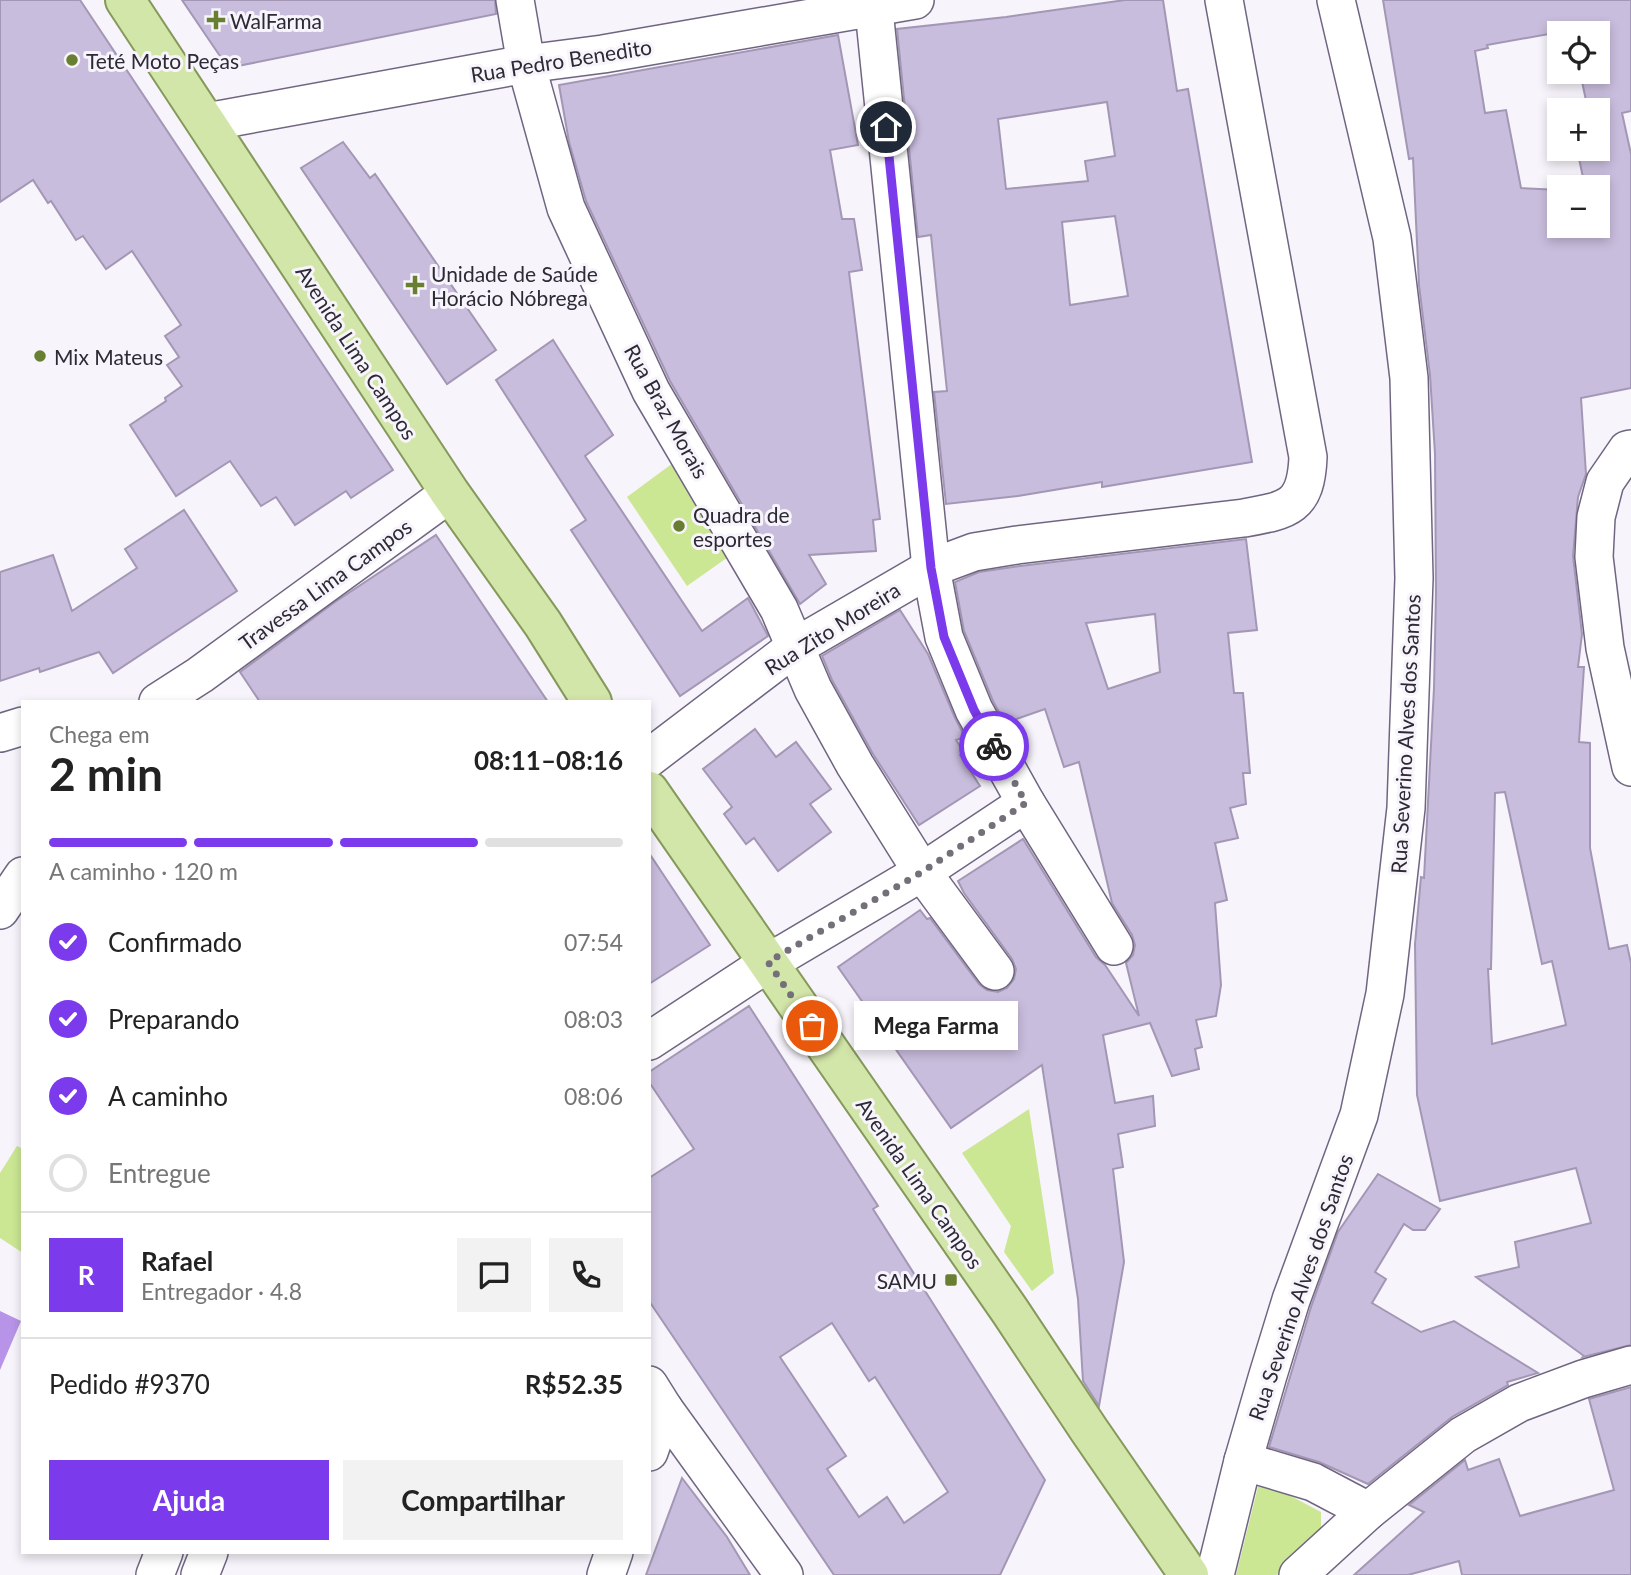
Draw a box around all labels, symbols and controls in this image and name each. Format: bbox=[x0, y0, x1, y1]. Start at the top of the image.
place label: WalFarma bbox=[230, 8, 322, 33]
marker: WalFarma bbox=[208, 12, 224, 28]
map controls bbox=[1547, 21, 1610, 238]
button: locate bbox=[1547, 21, 1610, 84]
street label: Rua Pedro Benedito bbox=[469, 33, 653, 87]
place label: Teté Moto Peças bbox=[86, 48, 239, 73]
marker: Teté Moto Peças bbox=[64, 52, 80, 68]
pin bbox=[856, 97, 916, 157]
button: + bbox=[1547, 98, 1610, 161]
icon: home bbox=[867, 108, 905, 146]
button: − bbox=[1547, 175, 1610, 238]
street label: Avenida Lima Campos bbox=[291, 260, 423, 444]
place label: Unidade de Saúde Horácio Nóbrega bbox=[431, 261, 598, 310]
marker: Unidade de Saúde Horácio Nóbrega bbox=[405, 275, 425, 295]
street label: Rua Braz Morais bbox=[620, 340, 714, 482]
place label: Mix Mateus bbox=[54, 344, 163, 369]
marker: Mix Mateus bbox=[32, 348, 48, 364]
place label: Quadra de esportes bbox=[693, 502, 790, 551]
street label: Travessa Lima Campos bbox=[234, 513, 416, 655]
marker: Quadra de esportes bbox=[671, 518, 687, 534]
street label: Rua Zito Moreira bbox=[760, 576, 904, 680]
street label: Rua Severino Alves dos Santos bbox=[1385, 593, 1425, 875]
courier bbox=[959, 711, 1029, 781]
text: Chega em bbox=[49, 720, 150, 748]
icon: bike bbox=[975, 727, 1013, 765]
text: 08:11–08:16 bbox=[474, 744, 623, 776]
text: 2 min bbox=[49, 746, 163, 801]
text: A caminho · 120 m bbox=[49, 857, 238, 885]
icon: check bbox=[49, 923, 87, 961]
text: Confirmado bbox=[108, 926, 242, 958]
text: 07:54 bbox=[564, 928, 623, 956]
pin bbox=[782, 996, 842, 1056]
icon: check bbox=[49, 1000, 87, 1038]
callout: Mega Farma bbox=[854, 1002, 1018, 1050]
text: Preparando bbox=[108, 1003, 240, 1035]
text: 08:03 bbox=[564, 1005, 623, 1033]
icon: bag bbox=[793, 1007, 831, 1045]
text: Mega Farma bbox=[873, 1011, 999, 1039]
icon: check bbox=[49, 1077, 87, 1115]
text: A caminho bbox=[108, 1080, 228, 1112]
text: 08:06 bbox=[564, 1082, 623, 1110]
street label: Avenida Lima Campos bbox=[852, 1093, 988, 1273]
street label: Rua Severino Alves dos Santos bbox=[1243, 1150, 1357, 1424]
text: Entregue bbox=[108, 1157, 211, 1189]
button: chat bbox=[457, 1238, 531, 1312]
button: phone bbox=[549, 1238, 623, 1312]
text: Rafael bbox=[141, 1245, 213, 1277]
text: R bbox=[78, 1259, 94, 1291]
place label: SAMU bbox=[877, 1268, 937, 1293]
marker: SAMU bbox=[943, 1272, 959, 1288]
text: Entregador · 4.8 bbox=[141, 1277, 302, 1305]
text: Pedido #9370 bbox=[49, 1368, 210, 1400]
text: R$52.35 bbox=[525, 1368, 623, 1400]
button: Ajuda bbox=[49, 1460, 329, 1540]
button: Compartilhar bbox=[343, 1460, 623, 1540]

